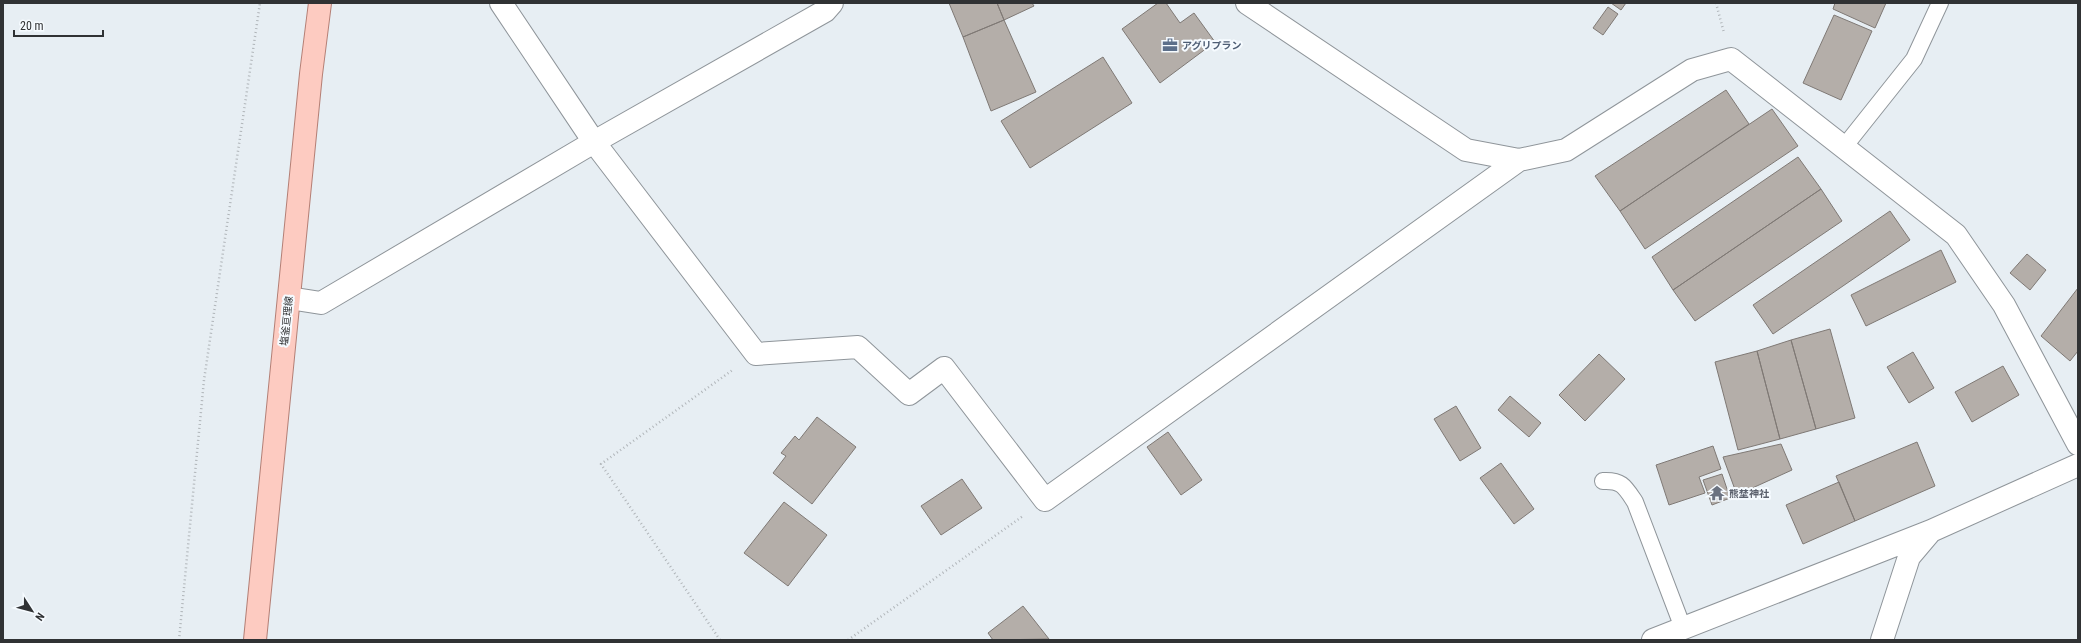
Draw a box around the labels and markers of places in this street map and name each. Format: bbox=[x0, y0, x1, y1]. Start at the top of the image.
office icon: アグリプラン bbox=[1161, 36, 1179, 54]
place label: アグリプラン bbox=[1182, 40, 1242, 51]
temple icon: 熊埜神社 bbox=[1708, 484, 1726, 502]
place label: 熊埜神社 bbox=[1729, 488, 1770, 499]

